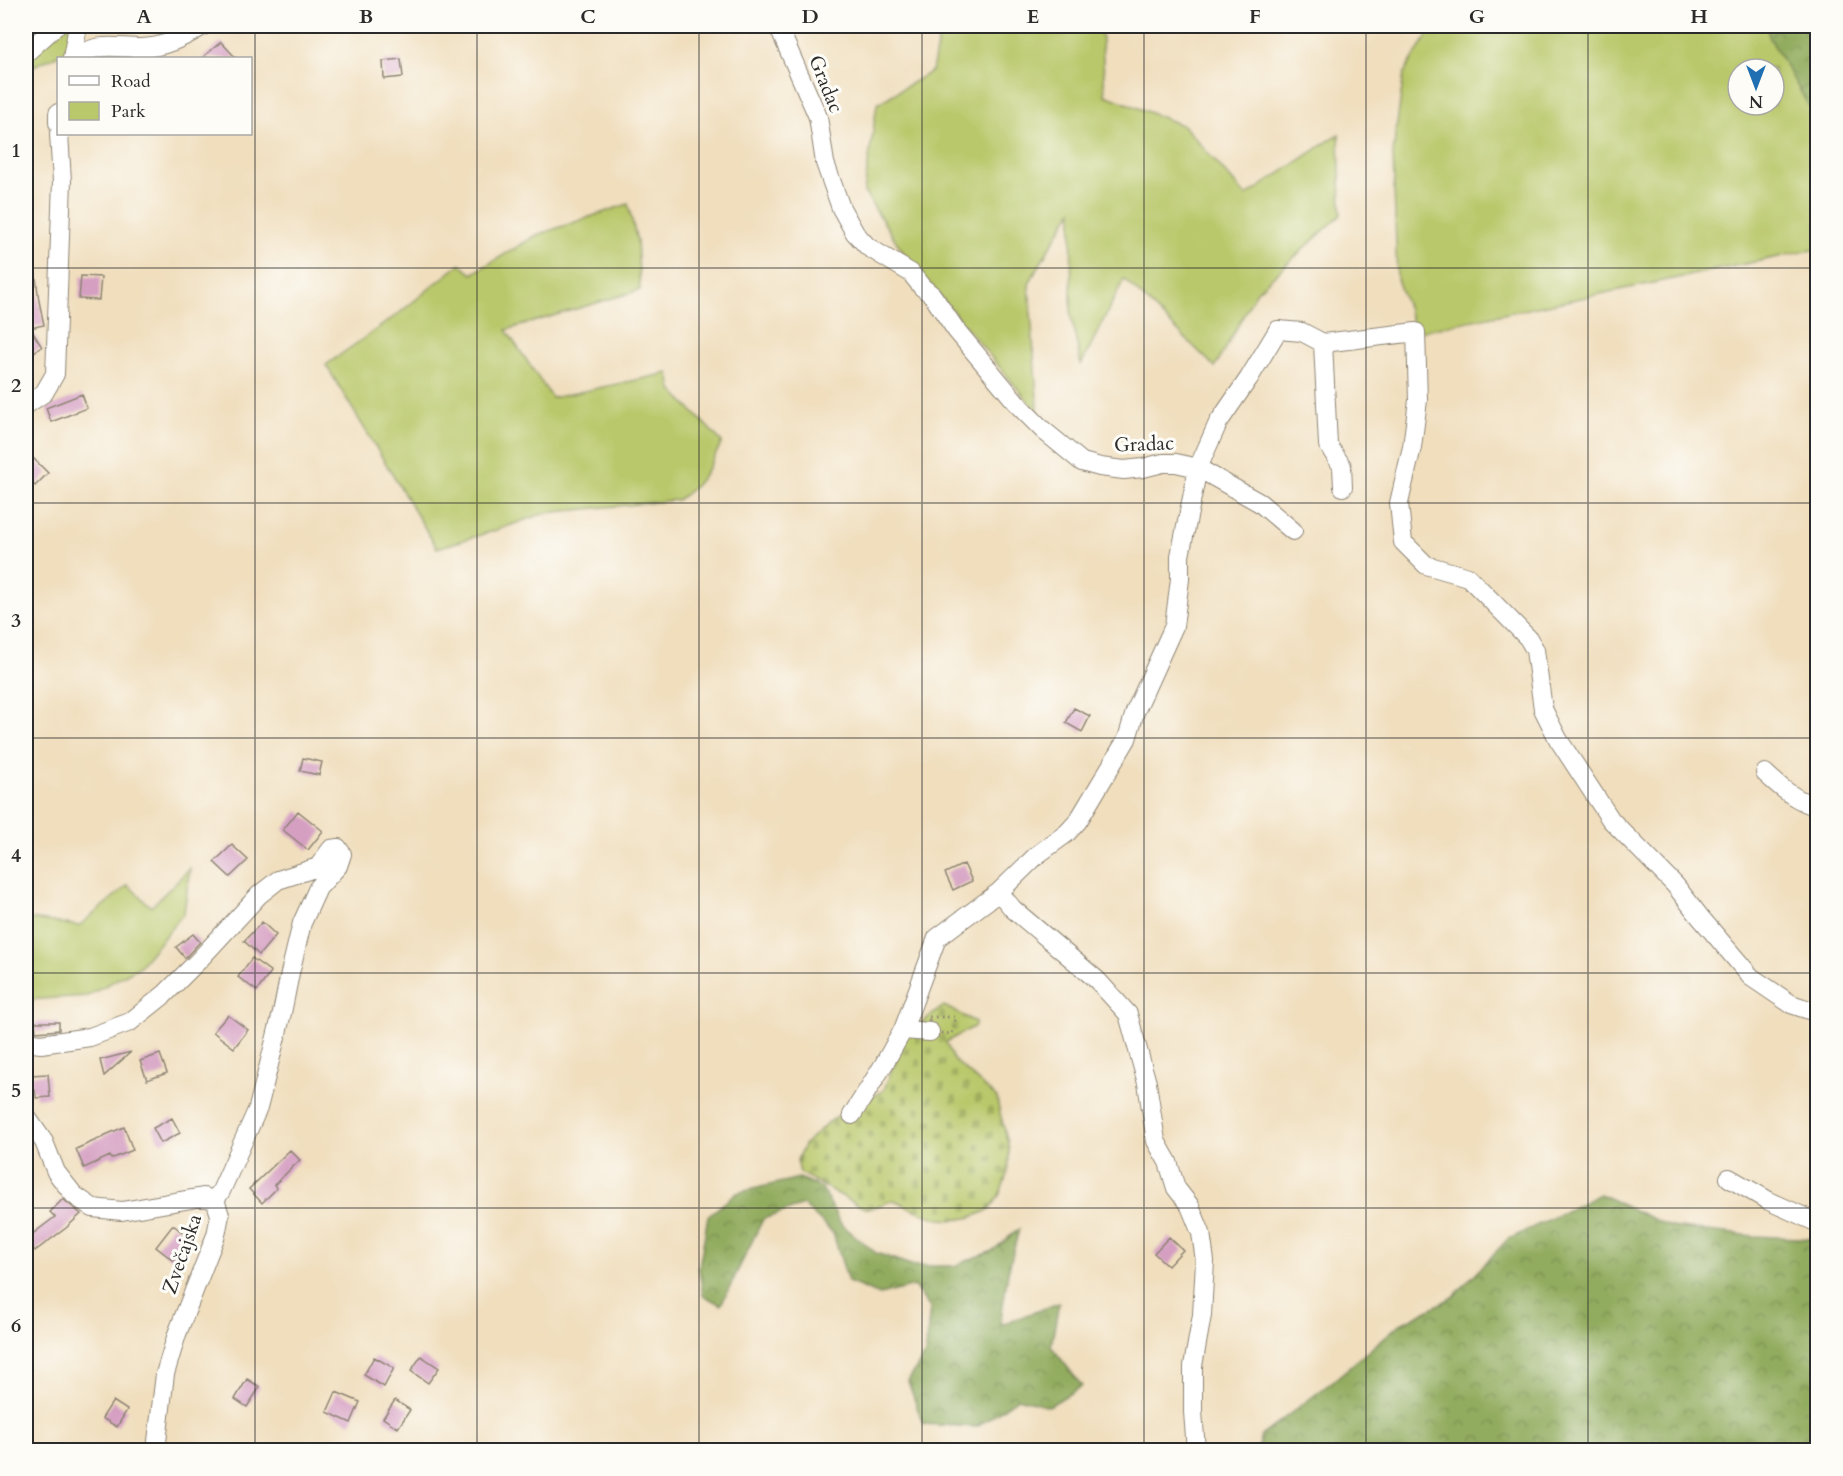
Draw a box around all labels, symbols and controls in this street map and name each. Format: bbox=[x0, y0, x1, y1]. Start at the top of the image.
text: A bbox=[136, 3, 152, 30]
text: B bbox=[359, 3, 373, 30]
text: C bbox=[580, 3, 596, 30]
text: D bbox=[801, 3, 819, 30]
text: E bbox=[1027, 3, 1039, 30]
text: F bbox=[1249, 3, 1261, 30]
text: G bbox=[1469, 3, 1485, 30]
text: H bbox=[1690, 3, 1708, 30]
street label: Gradac bbox=[802, 51, 850, 117]
legend bbox=[57, 57, 252, 135]
north arrow bbox=[1726, 57, 1786, 117]
text: Road bbox=[111, 69, 151, 94]
text: N bbox=[1749, 90, 1763, 112]
text: Park bbox=[111, 99, 146, 124]
text: 1 bbox=[11, 137, 21, 164]
text: 2 bbox=[11, 372, 21, 399]
street label: Gradac bbox=[1113, 429, 1175, 459]
text: 3 bbox=[11, 607, 21, 634]
text: 4 bbox=[11, 842, 21, 869]
text: 5 bbox=[11, 1077, 21, 1104]
street label: Zvečajska bbox=[156, 1210, 208, 1298]
text: 6 bbox=[11, 1312, 21, 1339]

